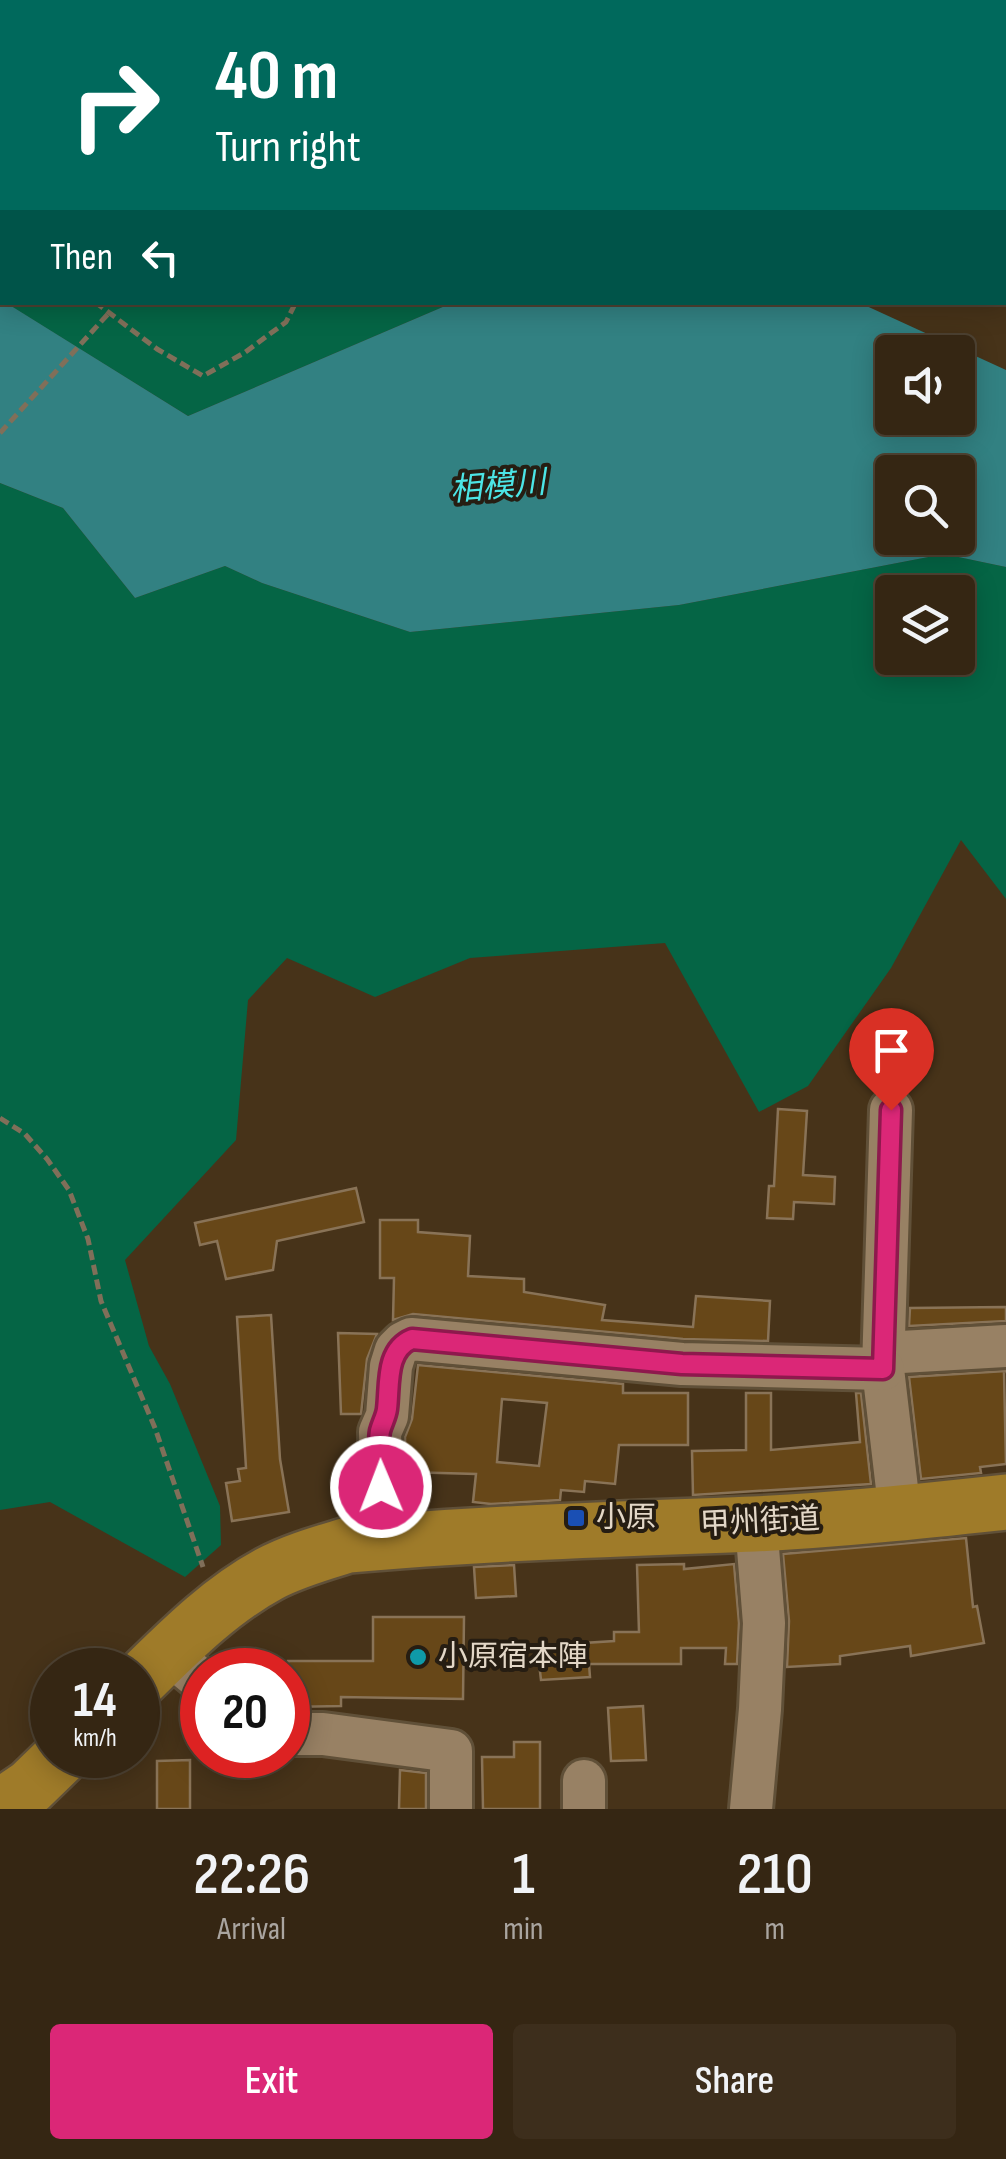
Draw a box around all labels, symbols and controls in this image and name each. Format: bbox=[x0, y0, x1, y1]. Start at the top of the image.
text: 40 m bbox=[215, 35, 338, 119]
icon: right bbox=[50, 40, 180, 170]
text: Turn right bbox=[215, 120, 361, 175]
icon: left bbox=[133, 230, 188, 285]
text: Then bbox=[50, 235, 113, 280]
map controls bbox=[875, 335, 975, 675]
button: sound bbox=[875, 335, 975, 435]
button: search bbox=[875, 455, 975, 555]
water label: 相模川 bbox=[448, 463, 550, 511]
button: layers bbox=[875, 575, 975, 675]
pin bbox=[849, 1008, 934, 1111]
icon: arrive bbox=[864, 1023, 919, 1078]
position arrow bbox=[329, 1435, 433, 1539]
place label: 小原 bbox=[596, 1500, 656, 1536]
street label: 甲州街道 bbox=[699, 1501, 821, 1543]
marker: 小原 bbox=[565, 1507, 587, 1529]
place label: 小原宿本陣 bbox=[438, 1639, 588, 1675]
marker: 小原宿本陣 bbox=[407, 1646, 429, 1668]
speed limit sign: 20 bbox=[180, 1648, 310, 1778]
text: 14 bbox=[73, 1671, 117, 1731]
text: km/h bbox=[73, 1723, 117, 1754]
text: 22:26 bbox=[193, 1839, 310, 1911]
text: 1 bbox=[512, 1839, 535, 1911]
text: 210 bbox=[737, 1839, 813, 1911]
text: Arrival bbox=[217, 1910, 286, 1949]
text: min bbox=[503, 1910, 544, 1949]
text: m bbox=[764, 1910, 785, 1949]
button: Exit bbox=[50, 2024, 493, 2139]
button: Share bbox=[513, 2024, 956, 2139]

